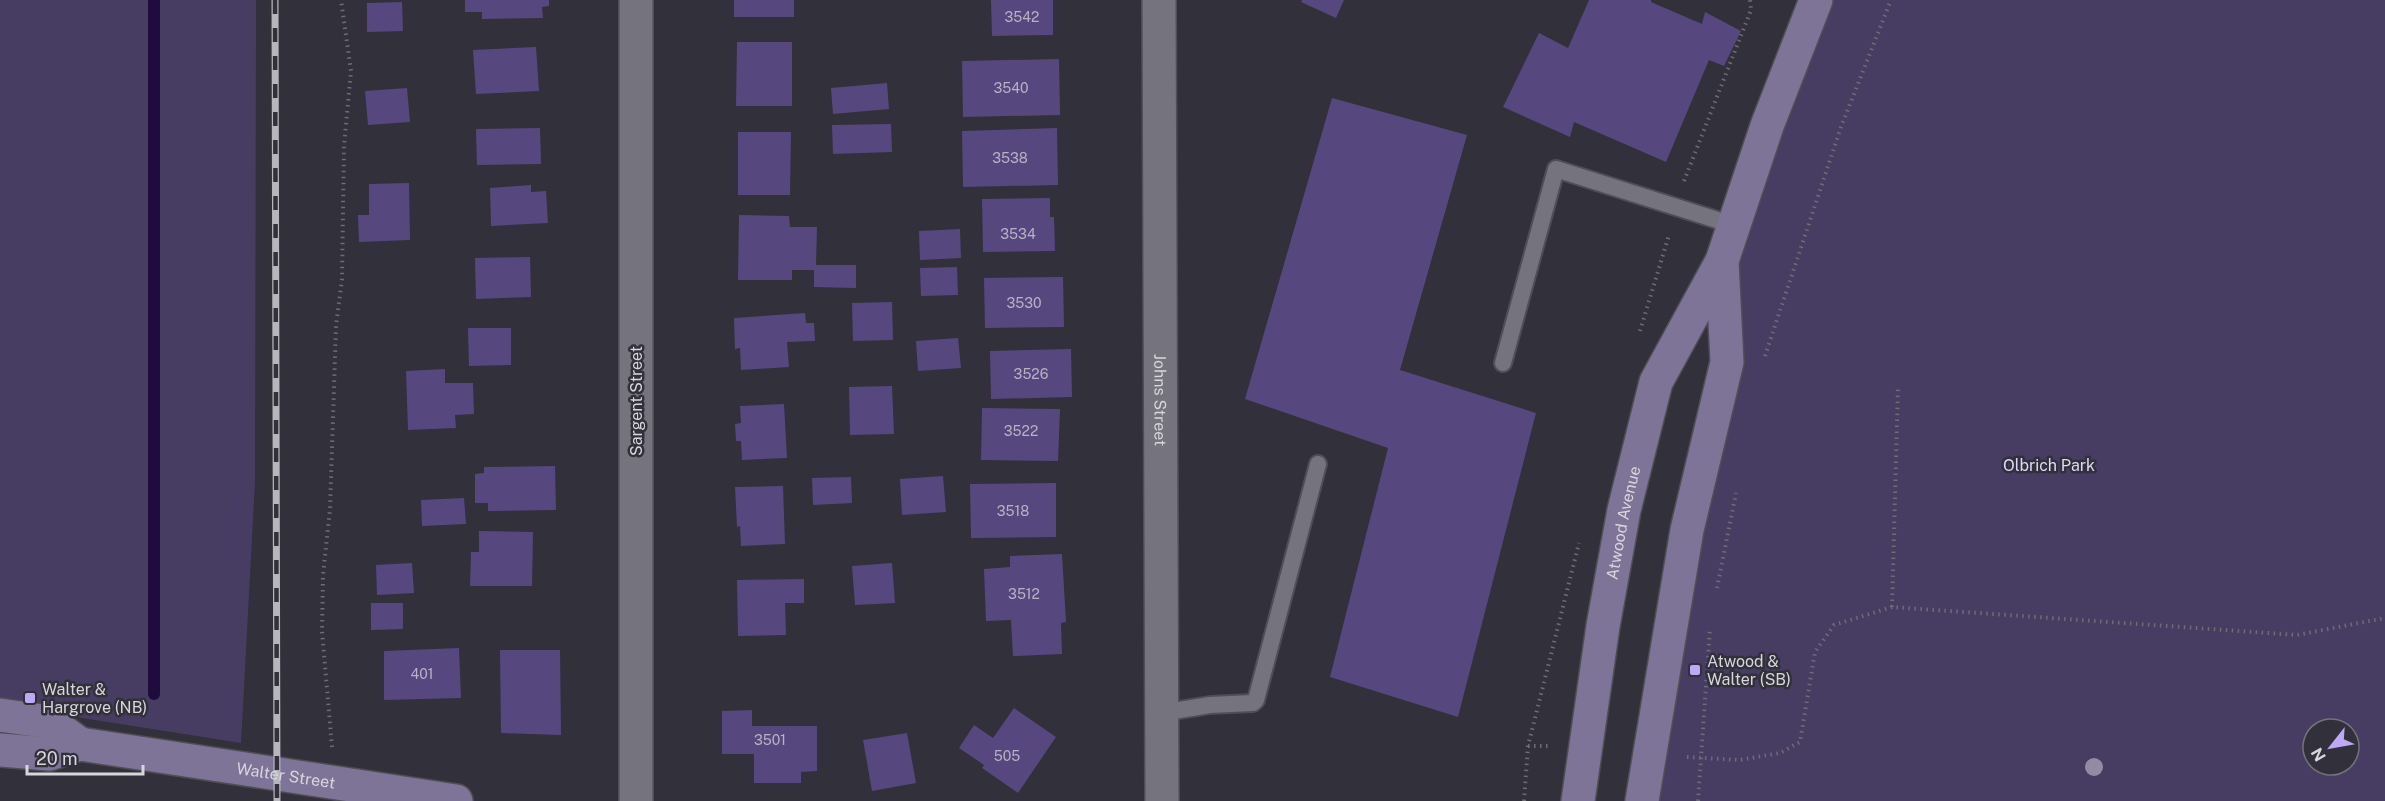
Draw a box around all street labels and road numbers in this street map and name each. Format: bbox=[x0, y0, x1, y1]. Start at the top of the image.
street label: Sargent Street bbox=[627, 346, 646, 456]
street label: Johns Street bbox=[1151, 354, 1170, 446]
street label: Atwood Avenue bbox=[1602, 464, 1644, 581]
street label: Walter Street bbox=[235, 758, 337, 792]

